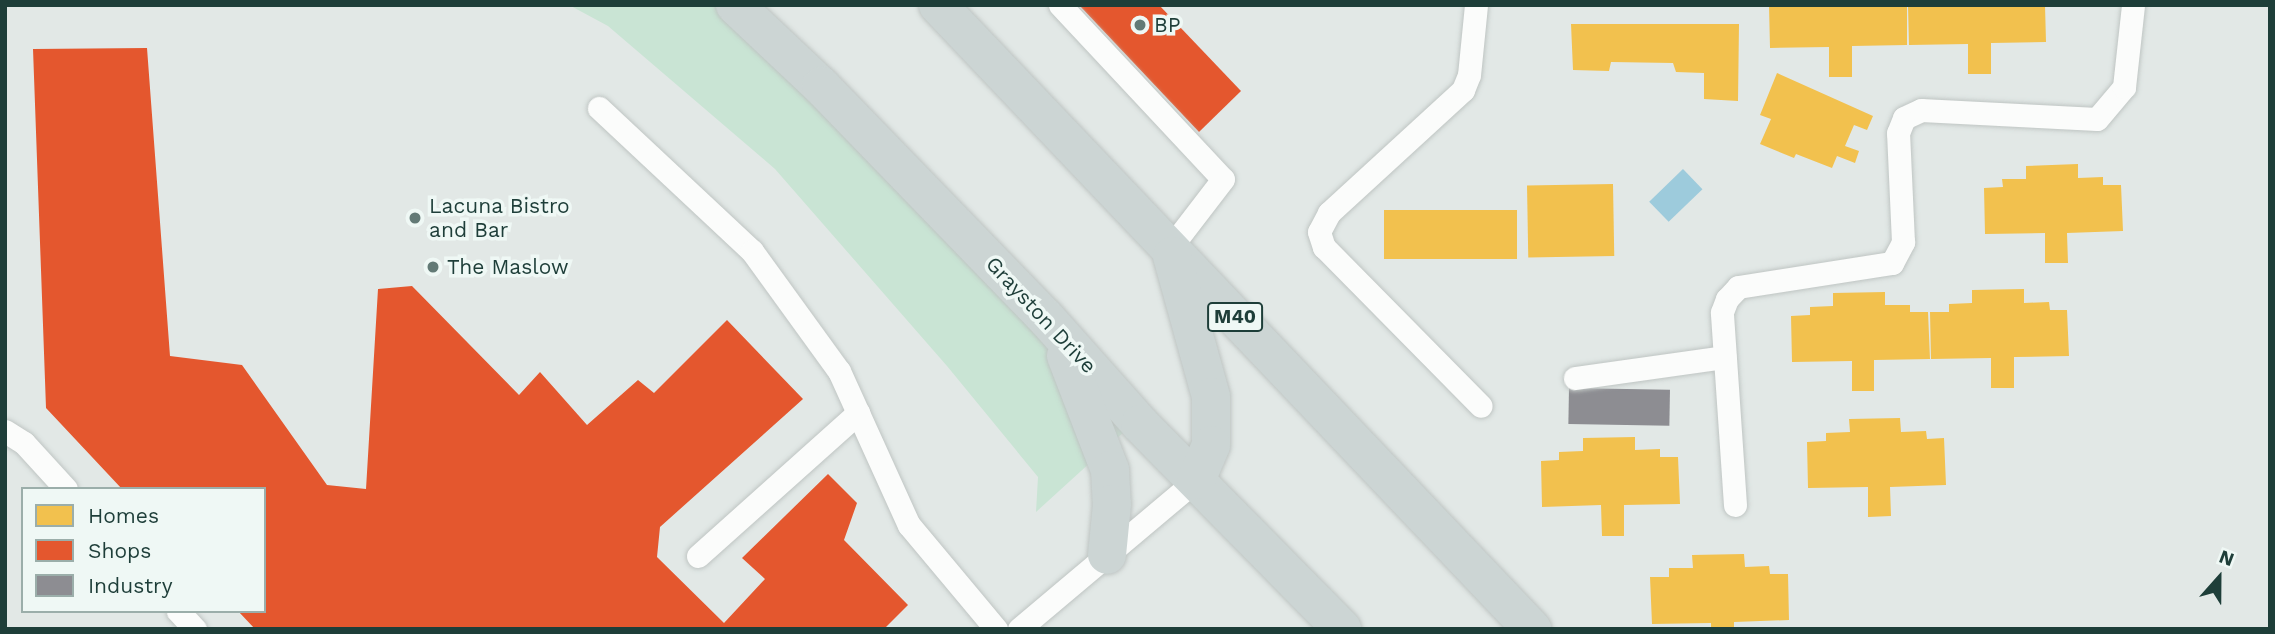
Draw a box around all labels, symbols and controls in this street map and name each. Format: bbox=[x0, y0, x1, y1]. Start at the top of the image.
place label: BP bbox=[1154, 12, 1181, 38]
marker: BP bbox=[1132, 17, 1148, 33]
place label: Lacuna Bistro and Bar bbox=[429, 193, 570, 243]
marker: Lacuna Bistro and Bar bbox=[407, 210, 423, 226]
street label: Grayston Drive bbox=[981, 251, 1101, 379]
place label: The Maslow bbox=[447, 254, 569, 280]
marker: The Maslow bbox=[425, 259, 441, 275]
road number: M40 bbox=[1207, 302, 1263, 332]
legend bbox=[21, 487, 266, 613]
text: Homes bbox=[88, 503, 159, 528]
text: Shops bbox=[88, 538, 151, 563]
north arrow bbox=[2184, 543, 2254, 613]
text: N bbox=[2216, 545, 2237, 571]
text: Industry bbox=[88, 573, 173, 598]

